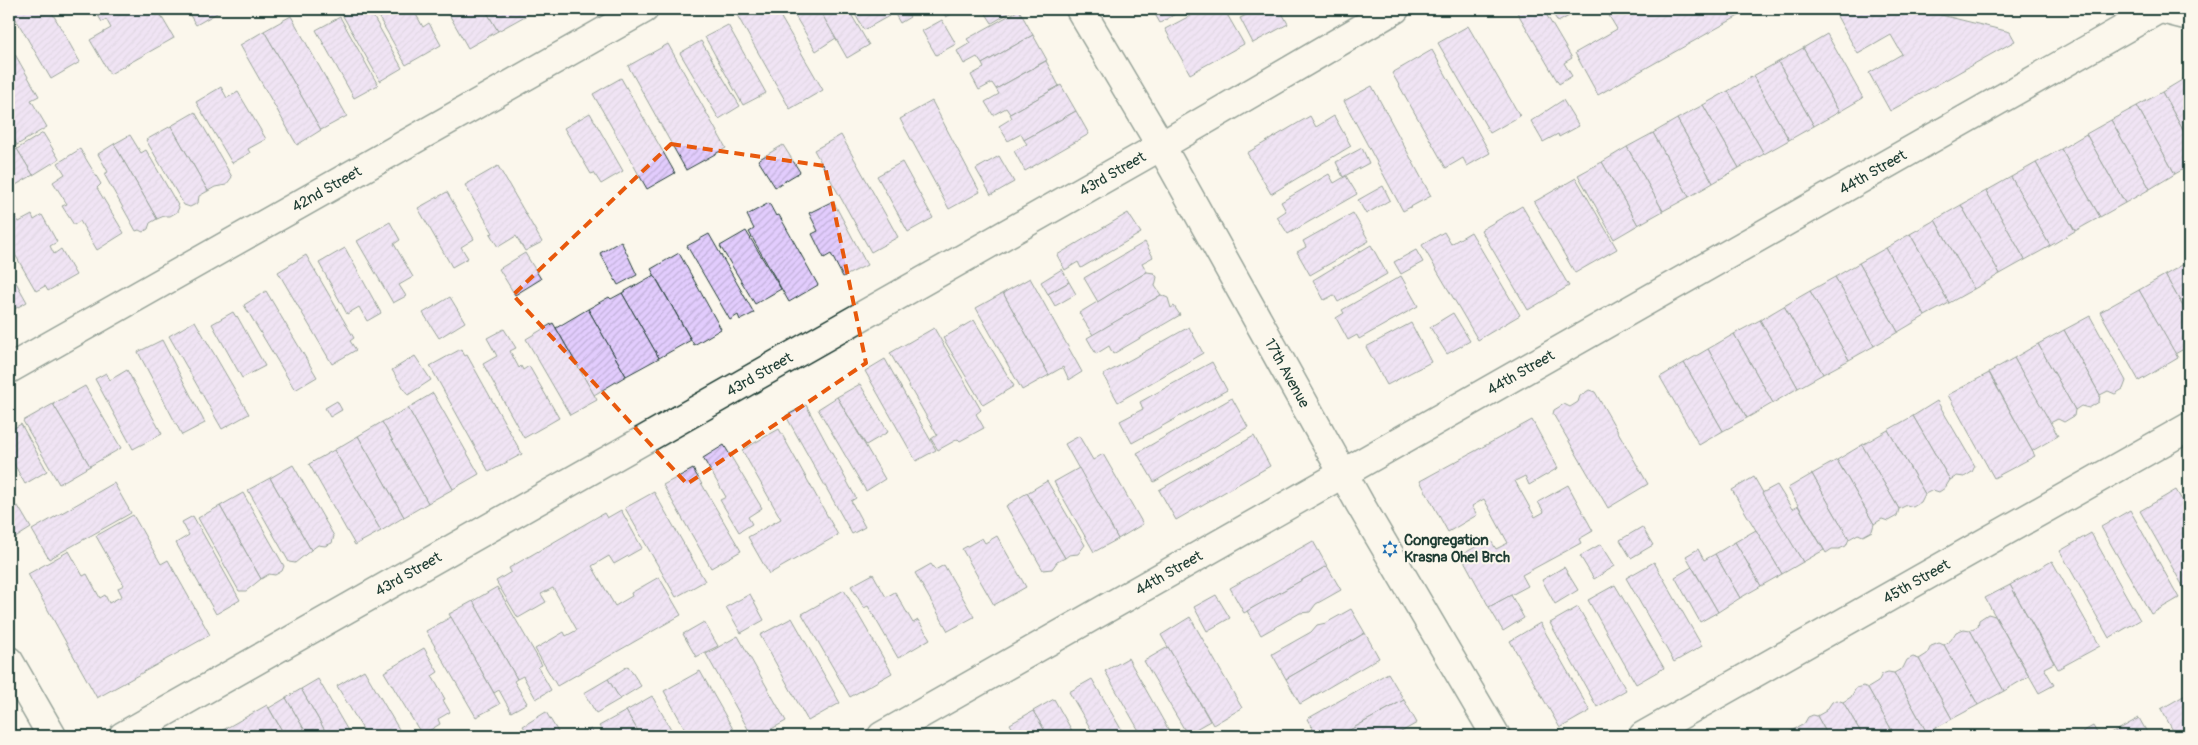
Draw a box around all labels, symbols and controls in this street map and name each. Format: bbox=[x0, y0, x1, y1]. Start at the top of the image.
street label: 44th Street bbox=[1836, 145, 1911, 199]
street label: 43rd Street bbox=[1076, 147, 1150, 201]
street label: 42nd Street bbox=[289, 162, 366, 217]
street label: 17th Avenue bbox=[1260, 335, 1314, 412]
street label: 44th Street bbox=[1484, 346, 1559, 399]
street label: 43rd Street bbox=[723, 348, 797, 401]
place label: Congregation Krasna Ohel Brch bbox=[1404, 531, 1510, 567]
synagogue icon: Congregation Krasna Ohel Brch bbox=[1380, 539, 1400, 559]
street label: 44th Street bbox=[1132, 546, 1207, 600]
street label: 43rd Street bbox=[372, 547, 446, 601]
street label: 45th Street bbox=[1880, 555, 1954, 608]

